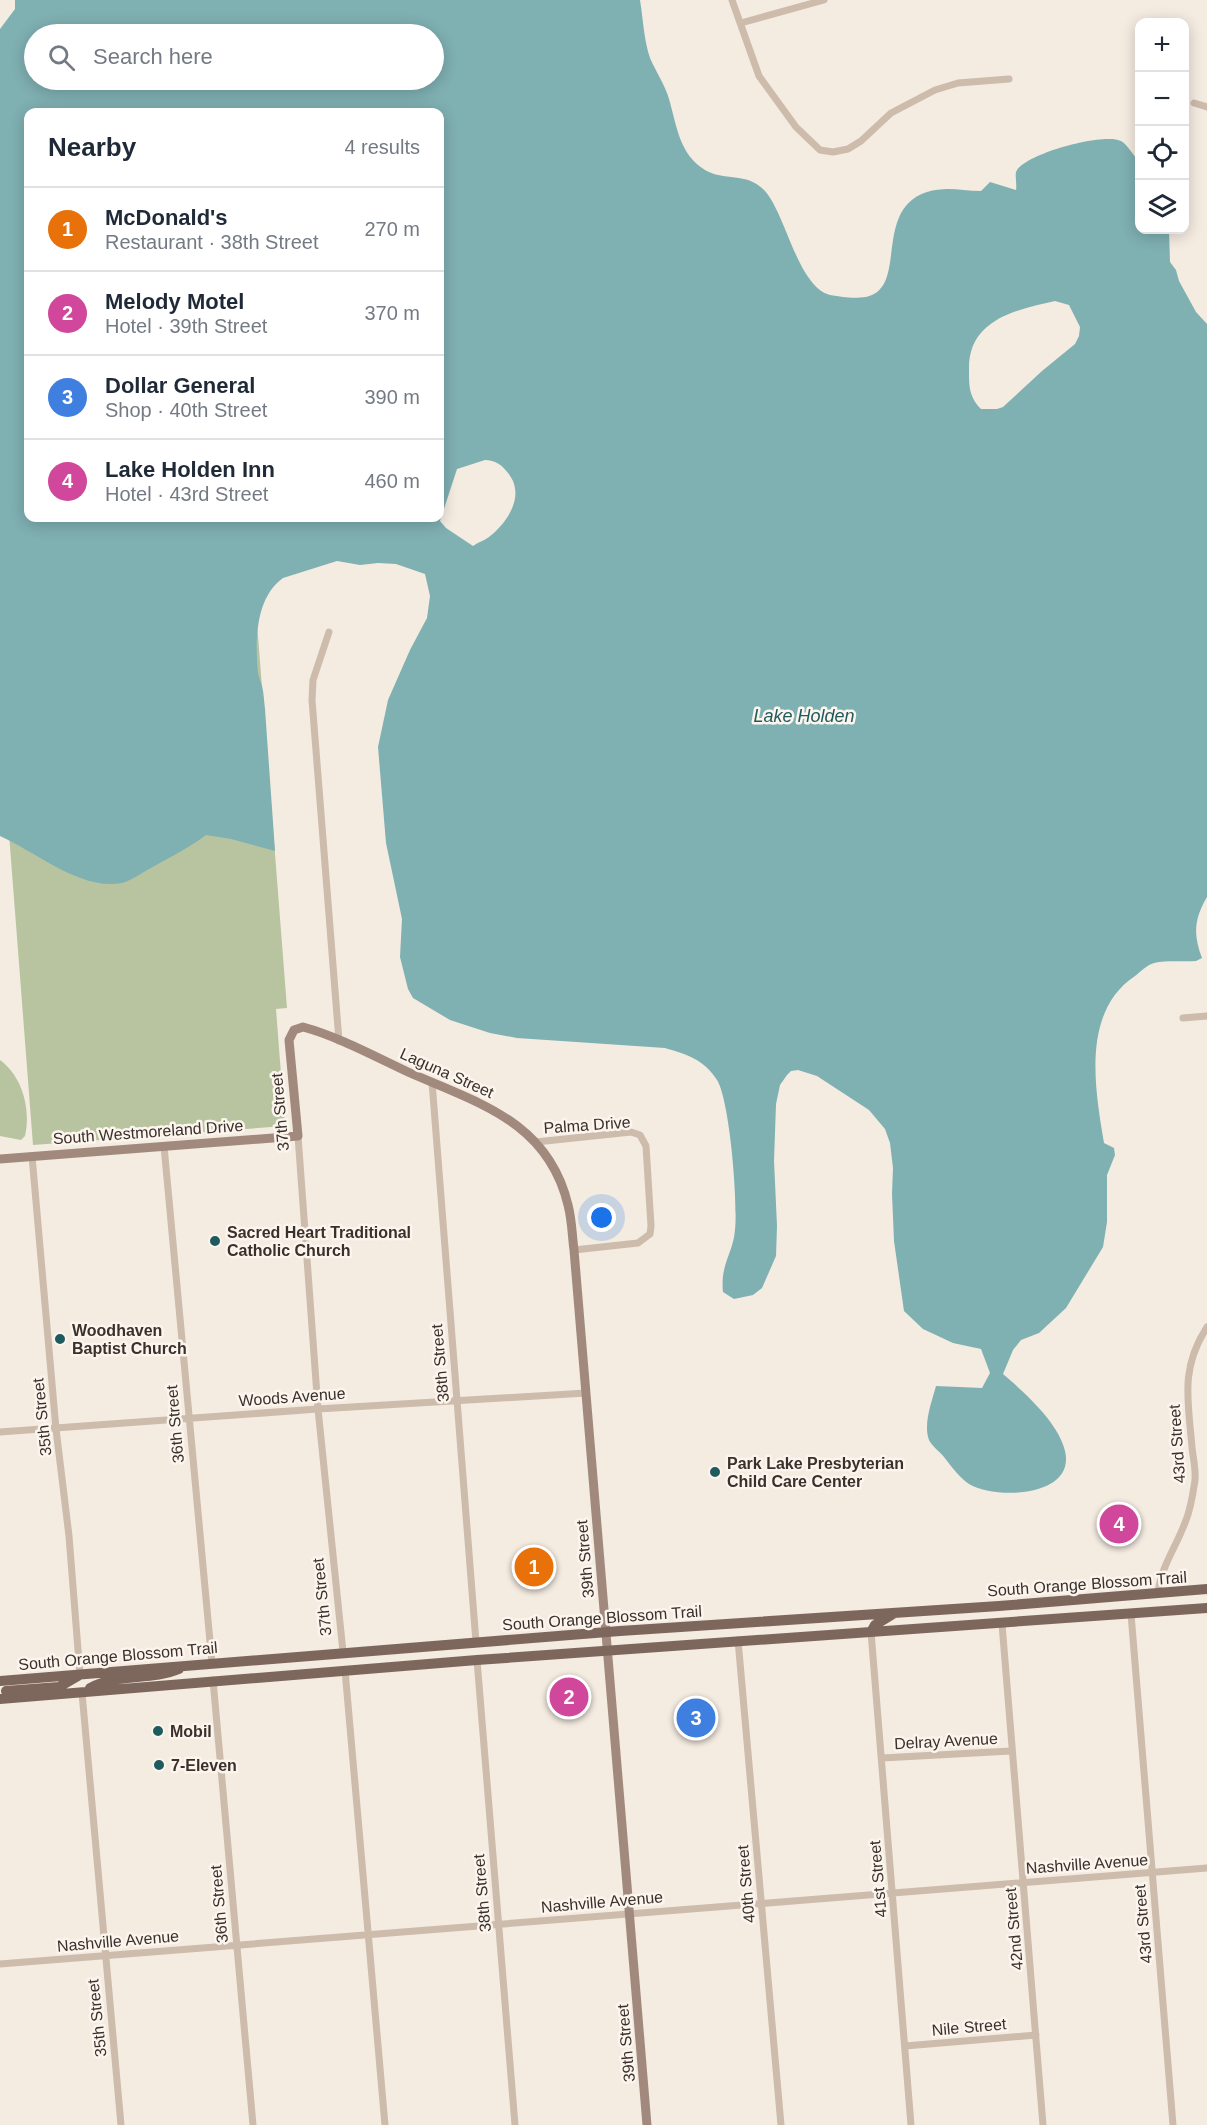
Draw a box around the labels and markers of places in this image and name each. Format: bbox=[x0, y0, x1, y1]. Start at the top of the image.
place label: Sacred Heart Traditional Catholic Church bbox=[227, 1224, 411, 1259]
marker: Sacred Heart Traditional Catholic Church bbox=[208, 1234, 222, 1248]
place label: Woodhaven Baptist Church bbox=[72, 1322, 187, 1357]
marker: Woodhaven Baptist Church bbox=[53, 1332, 67, 1346]
place label: Park Lake Presbyterian Child Care Center bbox=[727, 1455, 904, 1490]
marker: Park Lake Presbyterian Child Care Center bbox=[708, 1465, 722, 1479]
pin: 4 bbox=[1100, 1502, 1138, 1546]
pin: 1 bbox=[514, 1544, 554, 1590]
pin: 2 bbox=[550, 1674, 588, 1720]
pin: 3 bbox=[676, 1696, 716, 1740]
place label: Mobil bbox=[170, 1723, 212, 1740]
marker: Mobil bbox=[151, 1724, 165, 1738]
place label: 7-Eleven bbox=[171, 1757, 237, 1774]
marker: 7-Eleven bbox=[152, 1758, 166, 1772]

